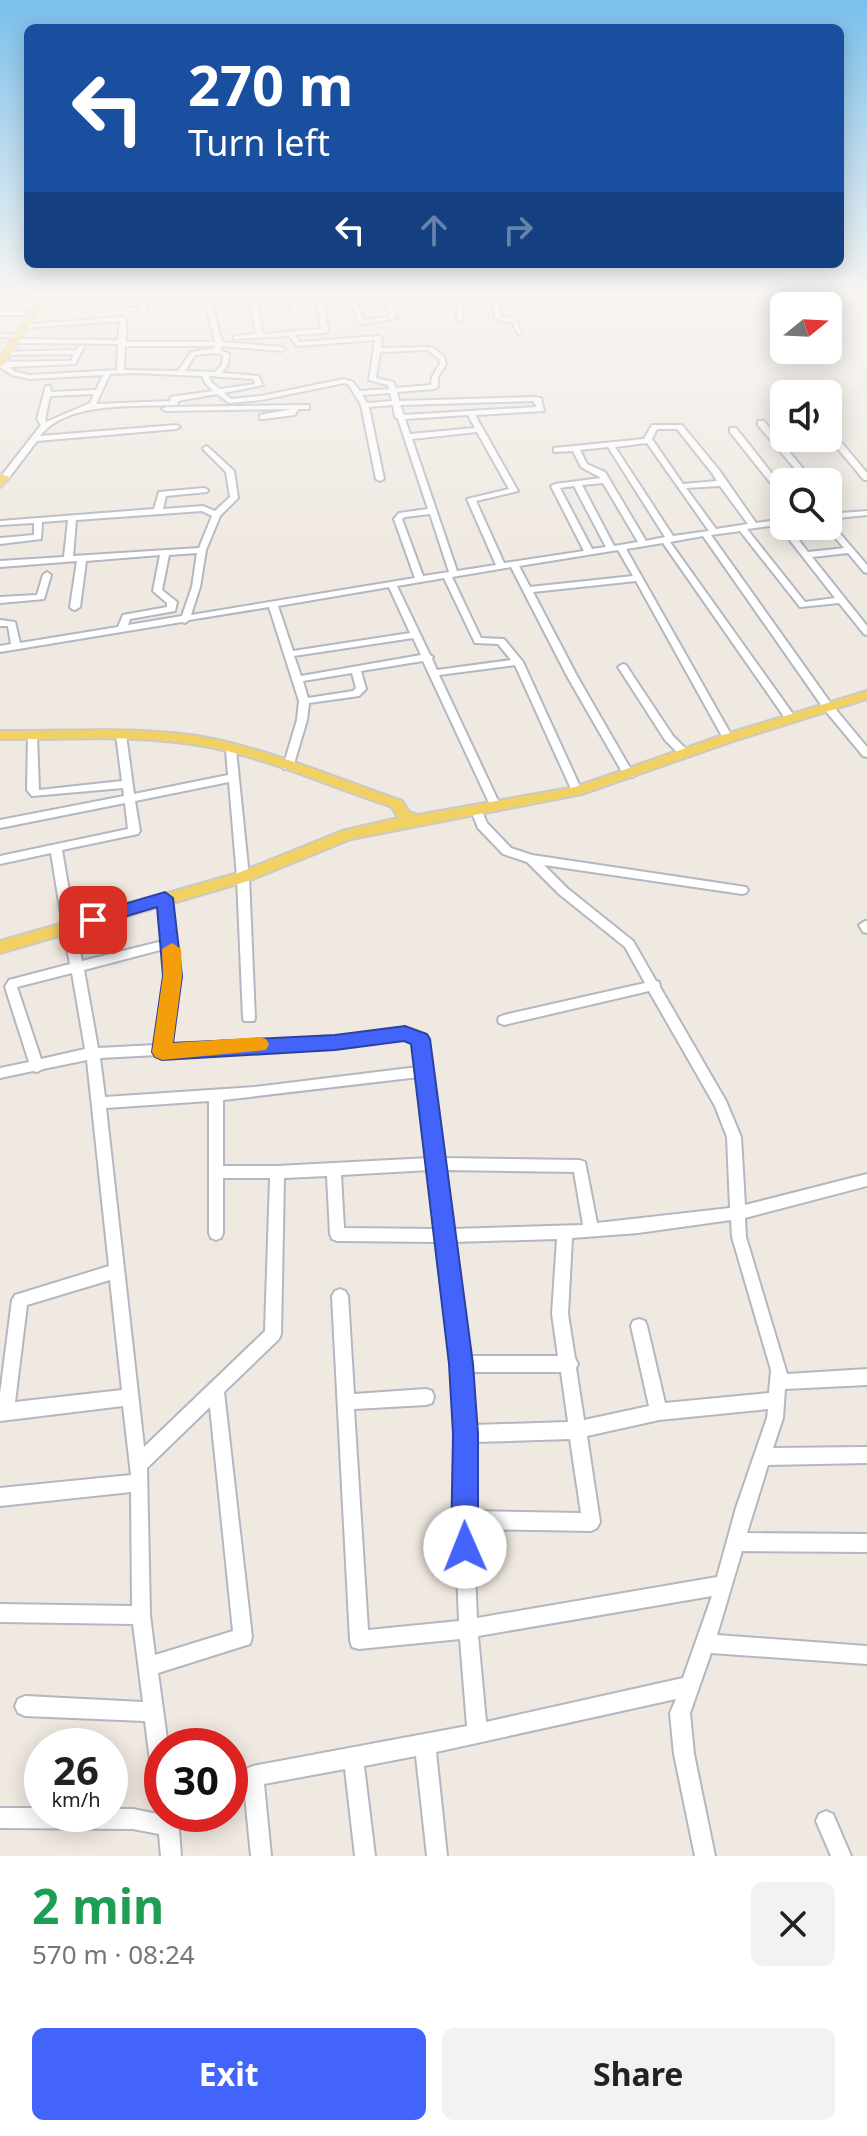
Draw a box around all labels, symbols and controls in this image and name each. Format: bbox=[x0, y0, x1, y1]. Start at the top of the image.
text: 270 m bbox=[188, 46, 353, 122]
icon: left bbox=[56, 56, 160, 160]
text: Turn left bbox=[188, 118, 330, 167]
icon: left bbox=[328, 208, 372, 252]
icon: ahead bbox=[412, 208, 456, 252]
icon: right bbox=[496, 208, 540, 252]
north arrow bbox=[770, 292, 842, 364]
map controls bbox=[770, 292, 842, 540]
button: sound bbox=[770, 380, 842, 452]
button: search bbox=[770, 468, 842, 540]
pin bbox=[59, 886, 127, 954]
icon: arrive bbox=[71, 898, 115, 942]
position arrow bbox=[423, 1505, 507, 1589]
speed limit sign: 30 bbox=[144, 1728, 248, 1832]
text: 26 bbox=[53, 1742, 99, 1797]
text: km/h bbox=[51, 1786, 101, 1813]
text: 2 min bbox=[32, 1873, 164, 1938]
button: close bbox=[751, 1882, 835, 1966]
text: 570 m · 08:24 bbox=[32, 1936, 195, 1972]
button: Exit bbox=[32, 2028, 426, 2120]
button: Share bbox=[442, 2028, 835, 2120]

